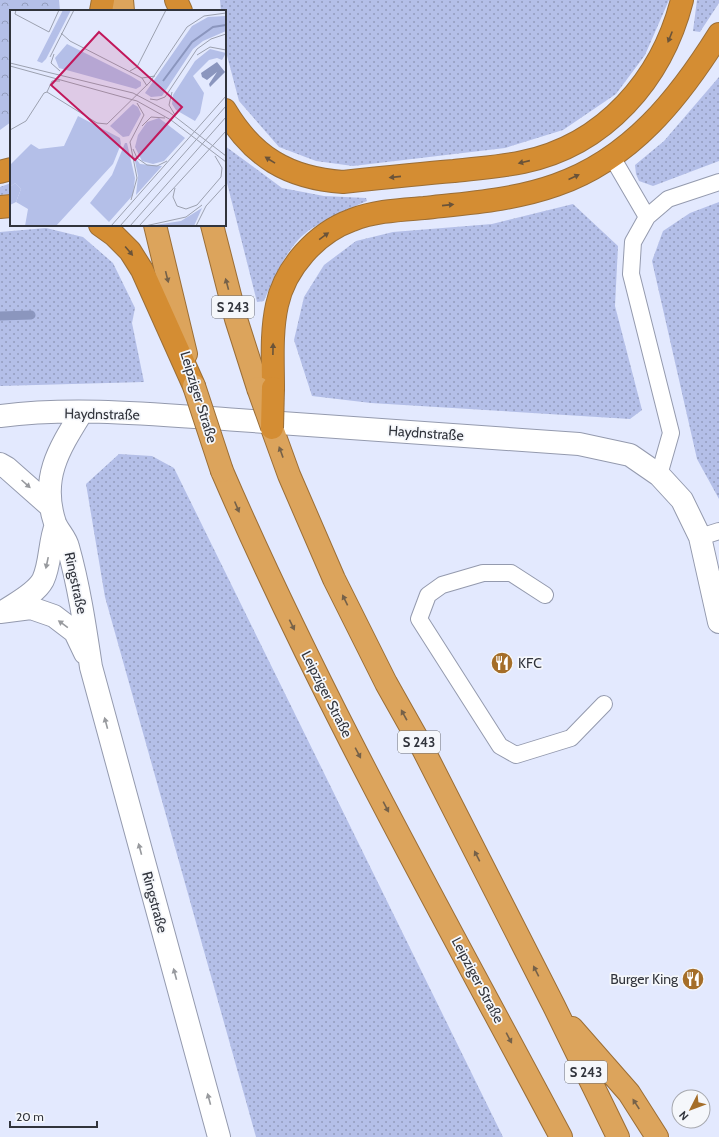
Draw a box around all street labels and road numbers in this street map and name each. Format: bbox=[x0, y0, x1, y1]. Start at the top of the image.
road number: S 243 bbox=[212, 296, 254, 318]
street label: Leipziger Straße bbox=[177, 349, 221, 445]
street label: Haydnstraße bbox=[64, 404, 140, 424]
street label: Haydnstraße bbox=[388, 421, 464, 445]
street label: Ringstraße bbox=[61, 550, 91, 616]
street label: Leipziger Straße bbox=[297, 648, 357, 740]
road number: S 243 bbox=[398, 731, 440, 753]
street label: Ringstraße bbox=[138, 869, 172, 935]
street label: Leipziger Straße bbox=[448, 934, 508, 1026]
road number: S 243 bbox=[565, 1061, 607, 1083]

